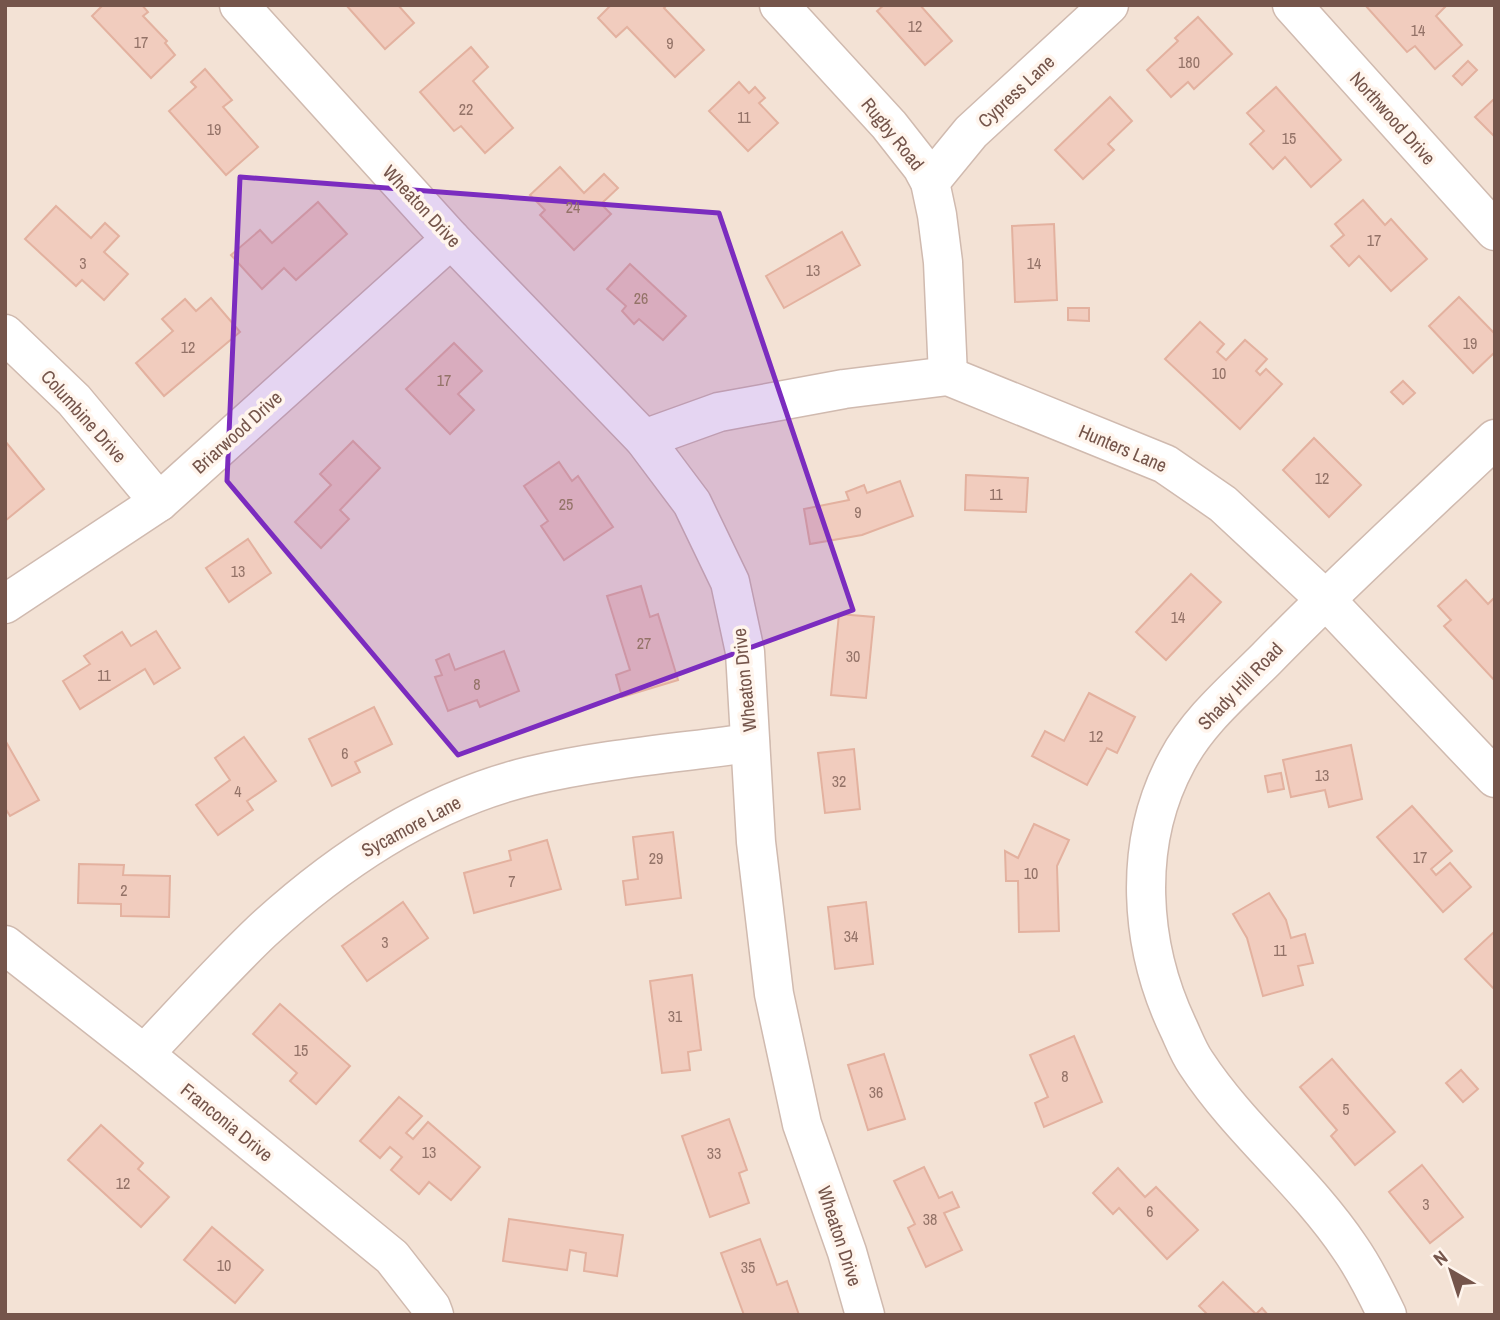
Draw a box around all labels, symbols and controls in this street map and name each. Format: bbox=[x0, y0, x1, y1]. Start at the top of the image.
house number: 12 bbox=[908, 15, 922, 37]
house number: 14 bbox=[1411, 19, 1425, 41]
house number: 17 bbox=[134, 31, 148, 53]
house number: 9 bbox=[666, 32, 674, 54]
street label: Cypress Lane bbox=[972, 49, 1060, 133]
house number: 180 bbox=[1178, 51, 1200, 73]
street label: Northwood Drive bbox=[1344, 66, 1442, 170]
street label: Rugby Road bbox=[856, 92, 930, 176]
house number: 22 bbox=[459, 98, 473, 120]
house number: 11 bbox=[737, 106, 752, 128]
house number: 19 bbox=[207, 118, 221, 140]
house number: 15 bbox=[1282, 127, 1296, 149]
street label: Wheaton Drive bbox=[377, 159, 467, 253]
house number: 24 bbox=[566, 196, 580, 218]
house number: 17 bbox=[1367, 229, 1381, 251]
house number: 3 bbox=[79, 252, 87, 274]
house number: 14 bbox=[1027, 252, 1041, 274]
house number: 13 bbox=[806, 259, 820, 281]
house number: 26 bbox=[634, 287, 648, 309]
house number: 19 bbox=[1463, 332, 1477, 354]
house number: 12 bbox=[181, 336, 195, 358]
house number: 10 bbox=[1212, 362, 1226, 384]
street label: Columbine Drive bbox=[35, 364, 133, 468]
house number: 17 bbox=[437, 369, 451, 391]
street label: Briarwood Drive bbox=[186, 385, 288, 479]
street label: Hunters Lane bbox=[1075, 418, 1171, 478]
house number: 12 bbox=[1315, 467, 1329, 489]
house number: 11 bbox=[989, 483, 1004, 505]
house number: 25 bbox=[559, 493, 573, 515]
house number: 9 bbox=[854, 501, 862, 523]
house number: 13 bbox=[231, 560, 245, 582]
house number: 14 bbox=[1171, 606, 1185, 628]
street label: Wheaton Drive bbox=[726, 627, 762, 733]
house number: 27 bbox=[637, 632, 651, 654]
street label: Shady Hill Road bbox=[1192, 636, 1288, 736]
house number: 30 bbox=[846, 645, 860, 667]
house number: 11 bbox=[97, 664, 112, 686]
house number: 8 bbox=[473, 673, 481, 695]
house number: 12 bbox=[1089, 725, 1103, 747]
house number: 6 bbox=[341, 742, 349, 764]
house number: 13 bbox=[1315, 764, 1329, 786]
house number: 32 bbox=[832, 770, 846, 792]
house number: 4 bbox=[234, 780, 242, 802]
street label: Sycamore Lane bbox=[357, 789, 465, 863]
house number: 17 bbox=[1413, 846, 1427, 868]
house number: 29 bbox=[649, 847, 663, 869]
house number: 10 bbox=[1024, 862, 1038, 884]
house number: 7 bbox=[508, 870, 516, 892]
house number: 2 bbox=[120, 879, 128, 901]
house number: 34 bbox=[844, 925, 858, 947]
house number: 3 bbox=[381, 931, 389, 953]
house number: 11 bbox=[1273, 939, 1288, 961]
house number: 31 bbox=[668, 1005, 683, 1027]
house number: 15 bbox=[294, 1039, 308, 1061]
house number: 8 bbox=[1061, 1065, 1069, 1087]
street label: Franconia Drive bbox=[175, 1077, 279, 1167]
house number: 36 bbox=[869, 1081, 883, 1103]
house number: 5 bbox=[1342, 1098, 1350, 1120]
house number: 13 bbox=[422, 1141, 436, 1163]
house number: 33 bbox=[707, 1142, 721, 1164]
house number: 12 bbox=[116, 1172, 130, 1194]
street label: Wheaton Drive bbox=[812, 1183, 868, 1289]
house number: 3 bbox=[1422, 1193, 1430, 1215]
house number: 6 bbox=[1146, 1200, 1154, 1222]
house number: 38 bbox=[923, 1208, 937, 1230]
north arrow bbox=[1416, 1236, 1486, 1306]
text: N bbox=[1428, 1244, 1453, 1271]
house number: 10 bbox=[217, 1254, 231, 1276]
house number: 35 bbox=[741, 1256, 755, 1278]

